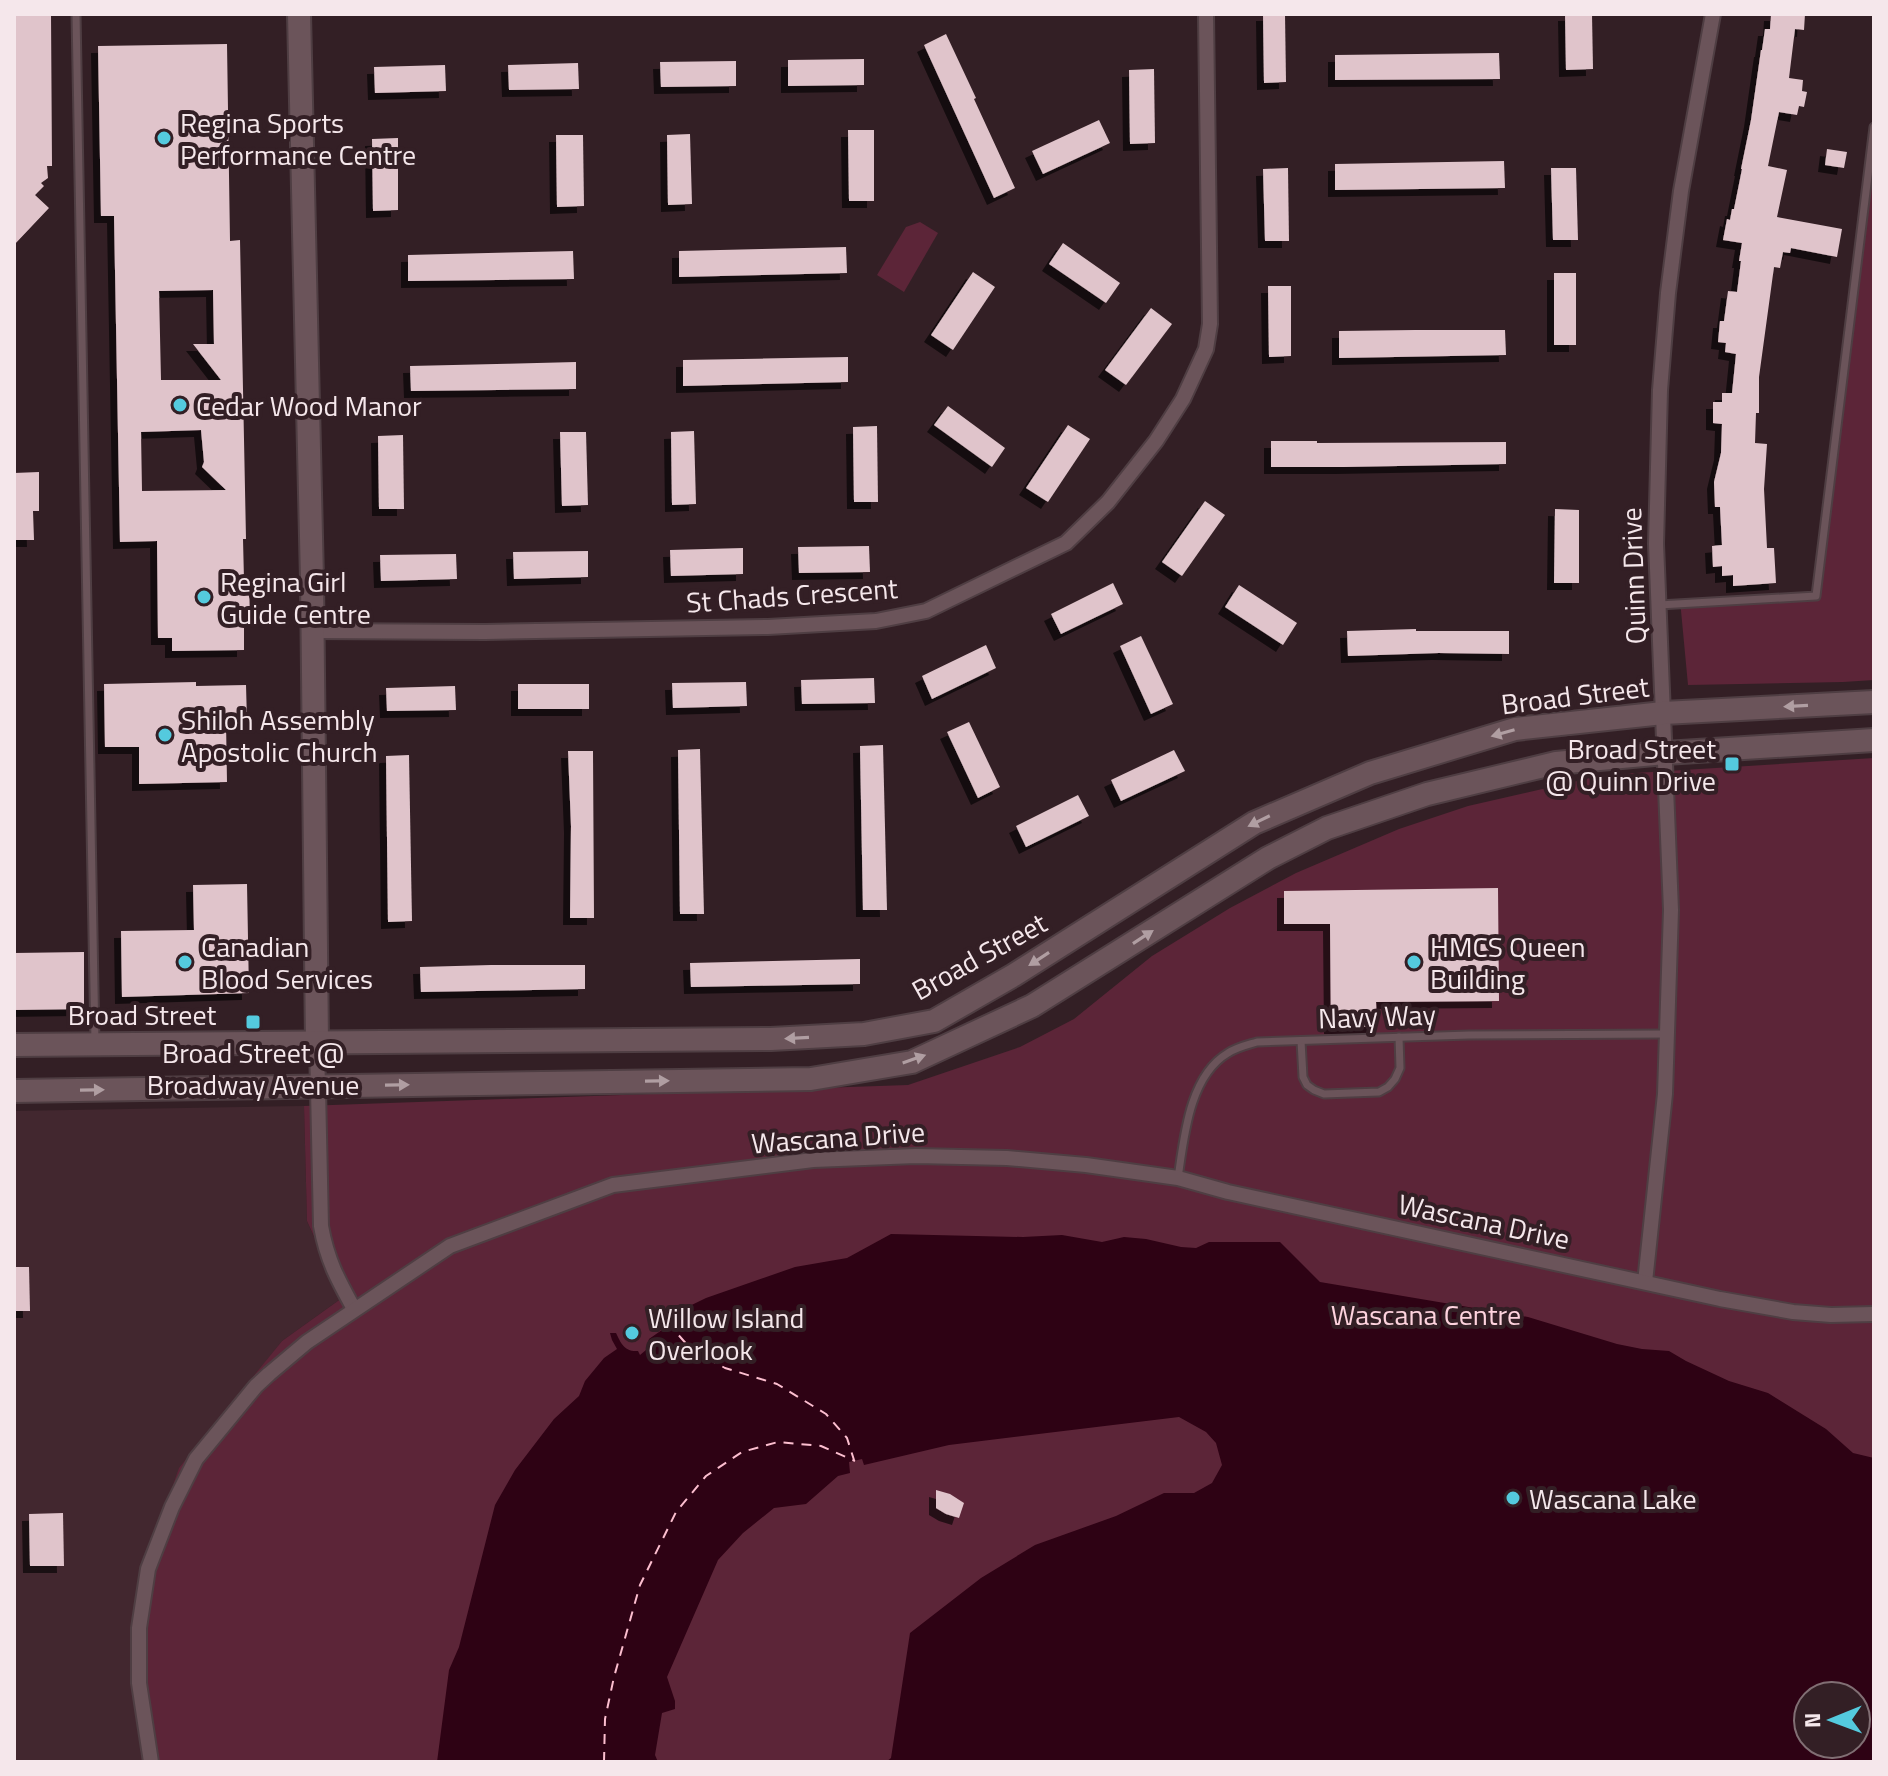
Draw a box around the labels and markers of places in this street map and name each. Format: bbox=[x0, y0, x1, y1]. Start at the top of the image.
place label: Regina Sports Performance Centre bbox=[180, 101, 416, 176]
marker: Regina Sports Performance Centre bbox=[155, 129, 173, 147]
place label: Cedar Wood Manor bbox=[196, 384, 422, 427]
marker: Cedar Wood Manor bbox=[171, 396, 189, 414]
place label: Regina Girl Guide Centre bbox=[220, 560, 371, 635]
marker: Regina Girl Guide Centre bbox=[195, 588, 213, 606]
place label: Shiloh Assembly Apostolic Church bbox=[181, 698, 378, 773]
marker: Shiloh Assembly Apostolic Church bbox=[156, 726, 174, 744]
place label: Broad Street @ Quinn Drive bbox=[1546, 727, 1716, 802]
marker: Broad Street @ Quinn Drive bbox=[1723, 755, 1741, 773]
place label: Canadian Blood Services bbox=[201, 925, 373, 1000]
place label: HMCS Queen Building bbox=[1430, 925, 1586, 1000]
marker: Canadian Blood Services bbox=[176, 953, 194, 971]
marker: HMCS Queen Building bbox=[1405, 953, 1423, 971]
marker: Broad Street @ Broadway Avenue bbox=[244, 1013, 262, 1031]
place label: Broad Street @ Broadway Avenue bbox=[147, 1031, 359, 1106]
place label: Willow Island Overlook bbox=[648, 1296, 804, 1371]
marker: Willow Island Overlook bbox=[623, 1324, 641, 1342]
place label: Wascana Lake bbox=[1529, 1477, 1697, 1520]
marker: Wascana Lake bbox=[1504, 1489, 1522, 1507]

